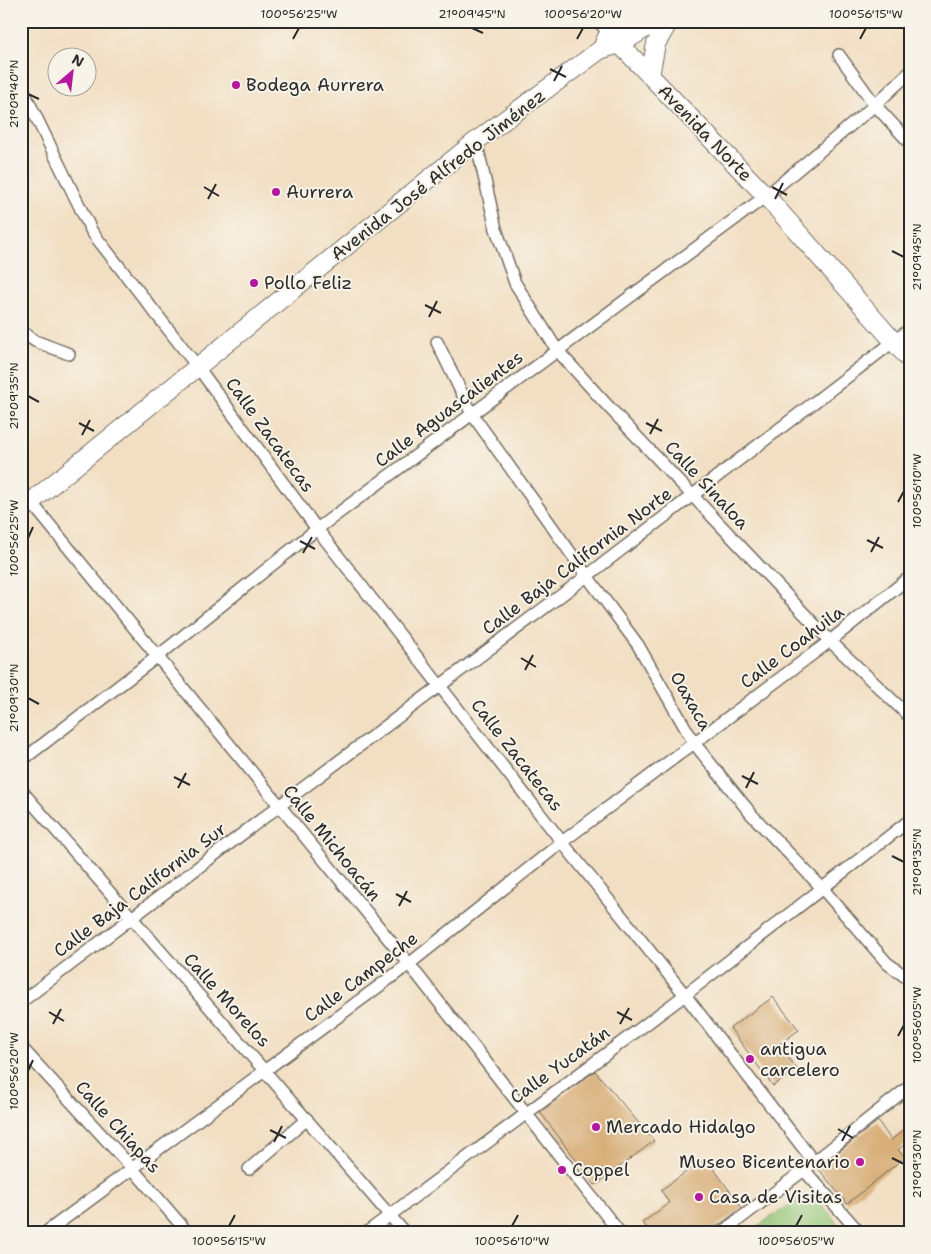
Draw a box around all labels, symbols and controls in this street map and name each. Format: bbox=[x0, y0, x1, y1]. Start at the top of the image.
text: 100°56'25"W bbox=[260, 6, 338, 22]
text: 21°09'45"N bbox=[438, 6, 506, 22]
text: 100°56'20"W bbox=[544, 6, 622, 22]
text: 100°56'15"W bbox=[829, 6, 903, 22]
north arrow bbox=[48, 48, 98, 98]
text: N bbox=[69, 50, 87, 71]
text: 21°09'40"N bbox=[6, 60, 22, 128]
place label: Bodega Aurrera bbox=[246, 73, 384, 97]
marker: Bodega Aurrera bbox=[230, 79, 242, 91]
street label: Avenida Norte bbox=[652, 79, 758, 187]
street label: Avenida José Alfredo Jiménez bbox=[326, 84, 550, 266]
place label: Aurrera bbox=[286, 180, 353, 204]
marker: Aurrera bbox=[270, 186, 282, 198]
text: 21°09'45"N bbox=[909, 223, 925, 291]
place label: Pollo Feliz bbox=[264, 271, 352, 295]
marker: Pollo Feliz bbox=[248, 277, 260, 289]
street label: Calle Aguascalientes bbox=[370, 345, 528, 473]
text: 21°09'35"N bbox=[6, 362, 22, 430]
street label: Calle Zacatecas bbox=[220, 373, 320, 497]
street label: Calle Sinaloa bbox=[660, 435, 754, 535]
text: 100°56'10"W bbox=[909, 453, 925, 529]
street label: Calle Baja California Norte bbox=[477, 482, 677, 640]
text: 100°56'25"W bbox=[6, 499, 22, 577]
street label: Calle Coahuila bbox=[735, 600, 849, 694]
text: 21°09'30"N bbox=[6, 664, 22, 732]
street label: Oaxaca bbox=[665, 667, 717, 735]
street label: Calle Zacatecas bbox=[466, 694, 568, 816]
street label: Calle Michoacán bbox=[278, 780, 386, 906]
street label: Calle Baja California Sur bbox=[49, 817, 231, 963]
text: 21°09'35"N bbox=[909, 828, 925, 896]
street label: Calle Campeche bbox=[299, 926, 423, 1028]
street label: Calle Morelos bbox=[178, 948, 276, 1052]
text: 100°56'05"W bbox=[909, 986, 925, 1064]
street label: Calle Yucatán bbox=[505, 1021, 615, 1109]
text: 100°56'20"W bbox=[6, 1032, 22, 1110]
place label: antigua carcelero bbox=[760, 1037, 840, 1082]
marker: antigua carcelero bbox=[744, 1053, 756, 1065]
street label: Calle Chiapas bbox=[70, 1076, 166, 1178]
place label: Mercado Hidalgo bbox=[606, 1115, 756, 1139]
marker: Mercado Hidalgo bbox=[590, 1121, 602, 1133]
text: 21°09'30"N bbox=[909, 1130, 925, 1198]
place label: Museo Bicentenario bbox=[679, 1150, 850, 1174]
marker: Museo Bicentenario bbox=[854, 1156, 866, 1168]
place label: Coppel bbox=[572, 1158, 630, 1182]
marker: Coppel bbox=[556, 1164, 568, 1176]
place label: Casa de Visitas bbox=[709, 1185, 842, 1209]
marker: Casa de Visitas bbox=[693, 1191, 705, 1203]
text: 100°56'15"W bbox=[192, 1233, 266, 1249]
text: 100°56'10"W bbox=[474, 1233, 550, 1249]
text: 100°56'05"W bbox=[757, 1233, 835, 1249]

